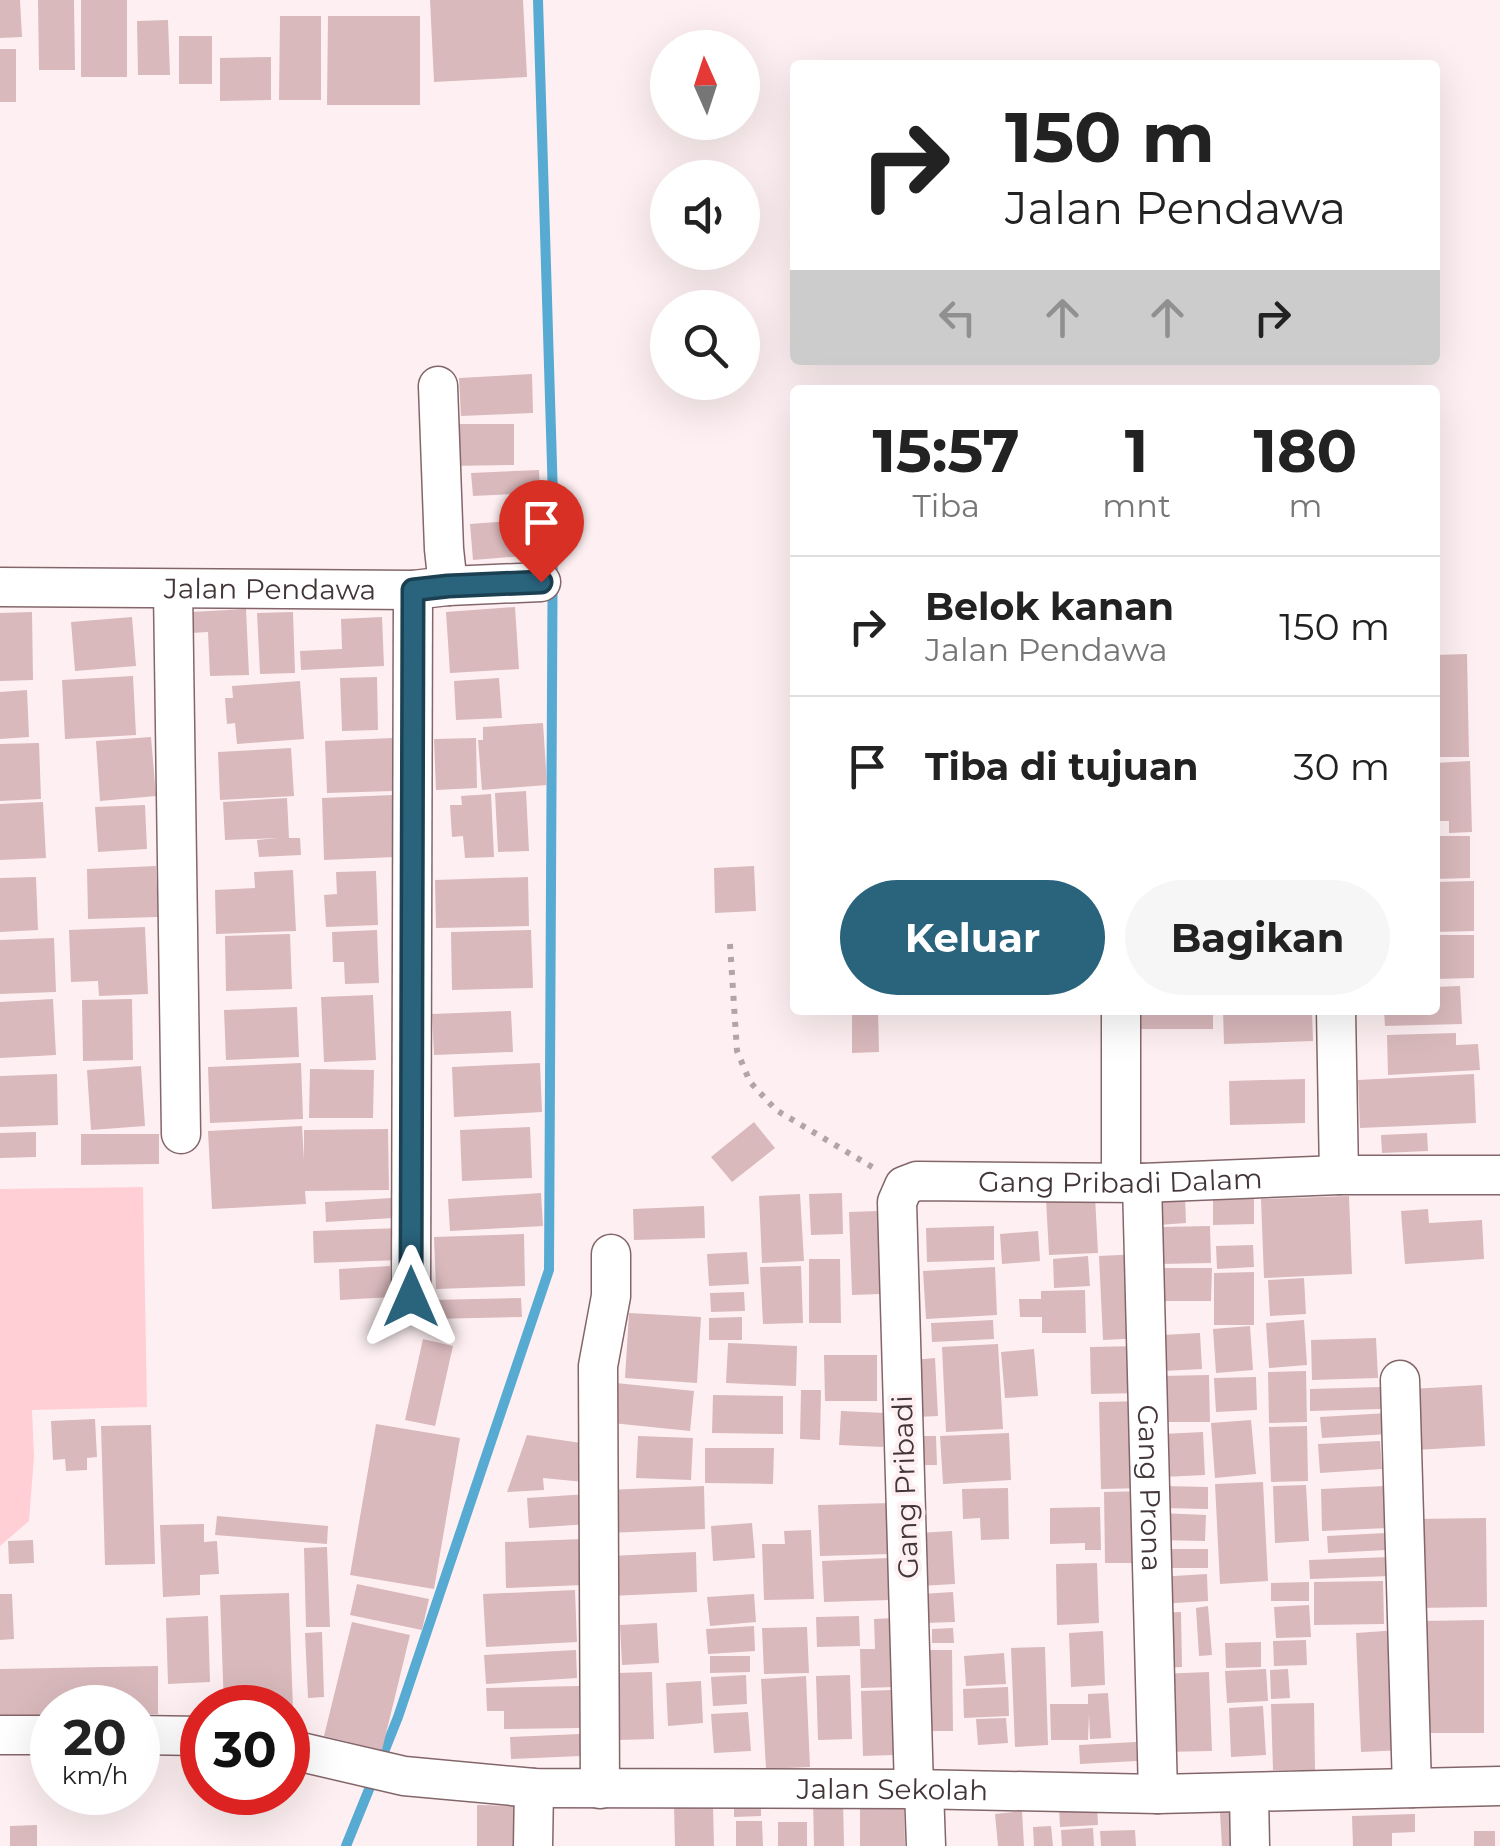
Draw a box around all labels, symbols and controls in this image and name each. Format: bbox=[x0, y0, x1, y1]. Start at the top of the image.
north arrow bbox=[650, 30, 760, 140]
map controls bbox=[650, 30, 760, 400]
text: 150 m bbox=[1005, 94, 1215, 180]
icon: right bbox=[840, 100, 970, 230]
button: sound bbox=[650, 160, 760, 270]
text: Jalan Pendawa bbox=[1005, 180, 1346, 235]
button: search bbox=[650, 290, 760, 400]
icon: left bbox=[930, 290, 985, 345]
icon: ahead bbox=[1035, 290, 1090, 345]
icon: ahead bbox=[1140, 290, 1195, 345]
icon: right bbox=[1245, 290, 1300, 345]
text: 15:57 bbox=[873, 414, 1020, 487]
text: 1 bbox=[1125, 414, 1148, 487]
text: 180 bbox=[1254, 414, 1357, 487]
pin bbox=[499, 480, 584, 583]
text: Tiba bbox=[912, 486, 980, 525]
text: mnt bbox=[1102, 486, 1171, 525]
text: m bbox=[1288, 486, 1322, 525]
icon: arrive bbox=[514, 495, 569, 550]
street label: Jalan Pendawa bbox=[163, 571, 376, 607]
text: Belok kanan bbox=[925, 583, 1174, 630]
icon: right bbox=[840, 599, 895, 654]
text: 150 m bbox=[1279, 603, 1390, 650]
text: Jalan Pendawa bbox=[925, 630, 1168, 669]
icon: arrive bbox=[840, 739, 895, 794]
text: Tiba di tujuan bbox=[925, 743, 1199, 790]
text: 30 m bbox=[1293, 743, 1390, 790]
button: Keluar bbox=[840, 880, 1105, 995]
button: Bagikan bbox=[1125, 880, 1390, 995]
street label: Gang Pribadi Dalam bbox=[978, 1161, 1263, 1200]
position arrow bbox=[359, 1245, 463, 1349]
street label: Gang Pribadi bbox=[885, 1395, 925, 1579]
street label: Gang Prona bbox=[1131, 1404, 1169, 1572]
speed limit sign: 30 bbox=[180, 1685, 310, 1815]
text: 20 bbox=[63, 1707, 127, 1768]
text: km/h bbox=[62, 1760, 128, 1790]
street label: Jalan Sekolah bbox=[795, 1772, 989, 1808]

